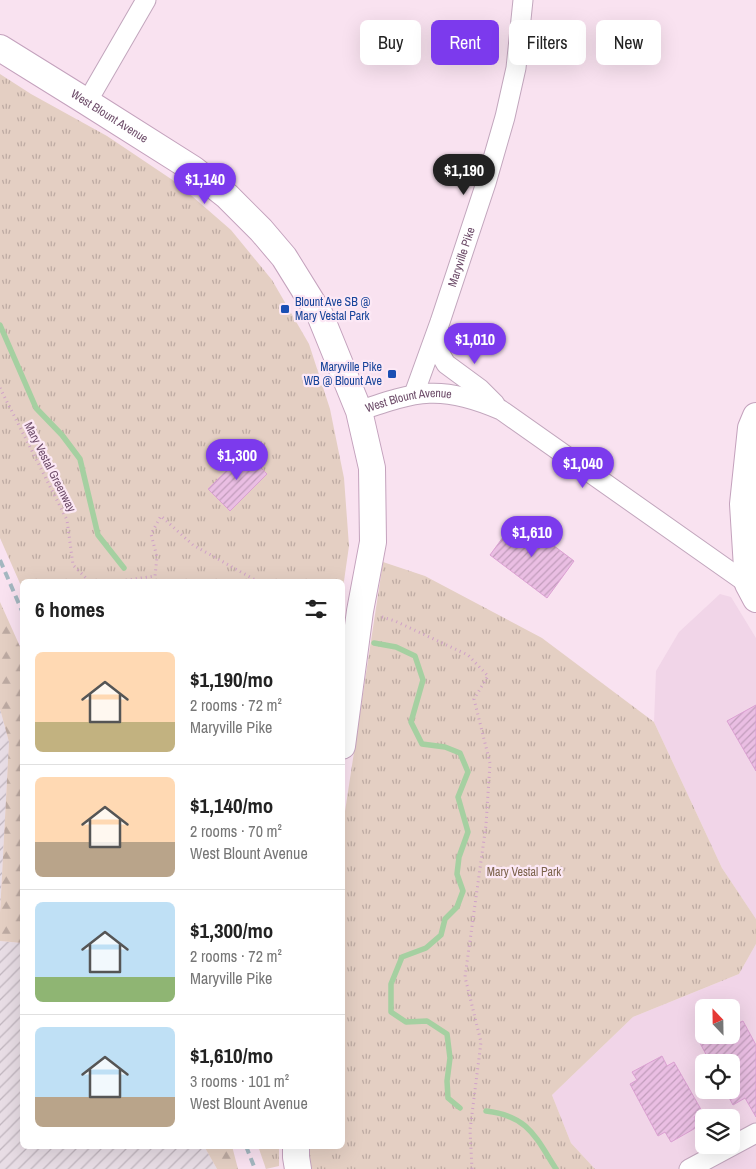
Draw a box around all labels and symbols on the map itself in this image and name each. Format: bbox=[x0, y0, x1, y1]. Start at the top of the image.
street label: West Blount Avenue bbox=[68, 86, 151, 147]
pin: $1,190 bbox=[423, 154, 505, 196]
pin: $1,140 bbox=[164, 162, 246, 205]
street label: Maryville Pike bbox=[444, 225, 479, 289]
place label: Blount Ave SB @ Mary Vestal Park bbox=[295, 294, 370, 324]
marker: Blount Ave SB @ Mary Vestal Park bbox=[279, 303, 291, 315]
pin: $1,010 bbox=[434, 322, 516, 365]
place label: Maryville Pike WB @ Blount Ave bbox=[304, 359, 382, 389]
marker: Maryville Pike WB @ Blount Ave bbox=[386, 368, 398, 380]
street label: West Blount Avenue bbox=[363, 385, 453, 416]
street label: Mary Vestal Greenway bbox=[20, 419, 80, 515]
pin: $1,300 bbox=[196, 438, 278, 481]
pin: $1,040 bbox=[542, 446, 624, 489]
pin: $1,610 bbox=[491, 516, 573, 558]
park label: Mary Vestal Park bbox=[487, 864, 561, 880]
north arrow bbox=[695, 999, 740, 1044]

